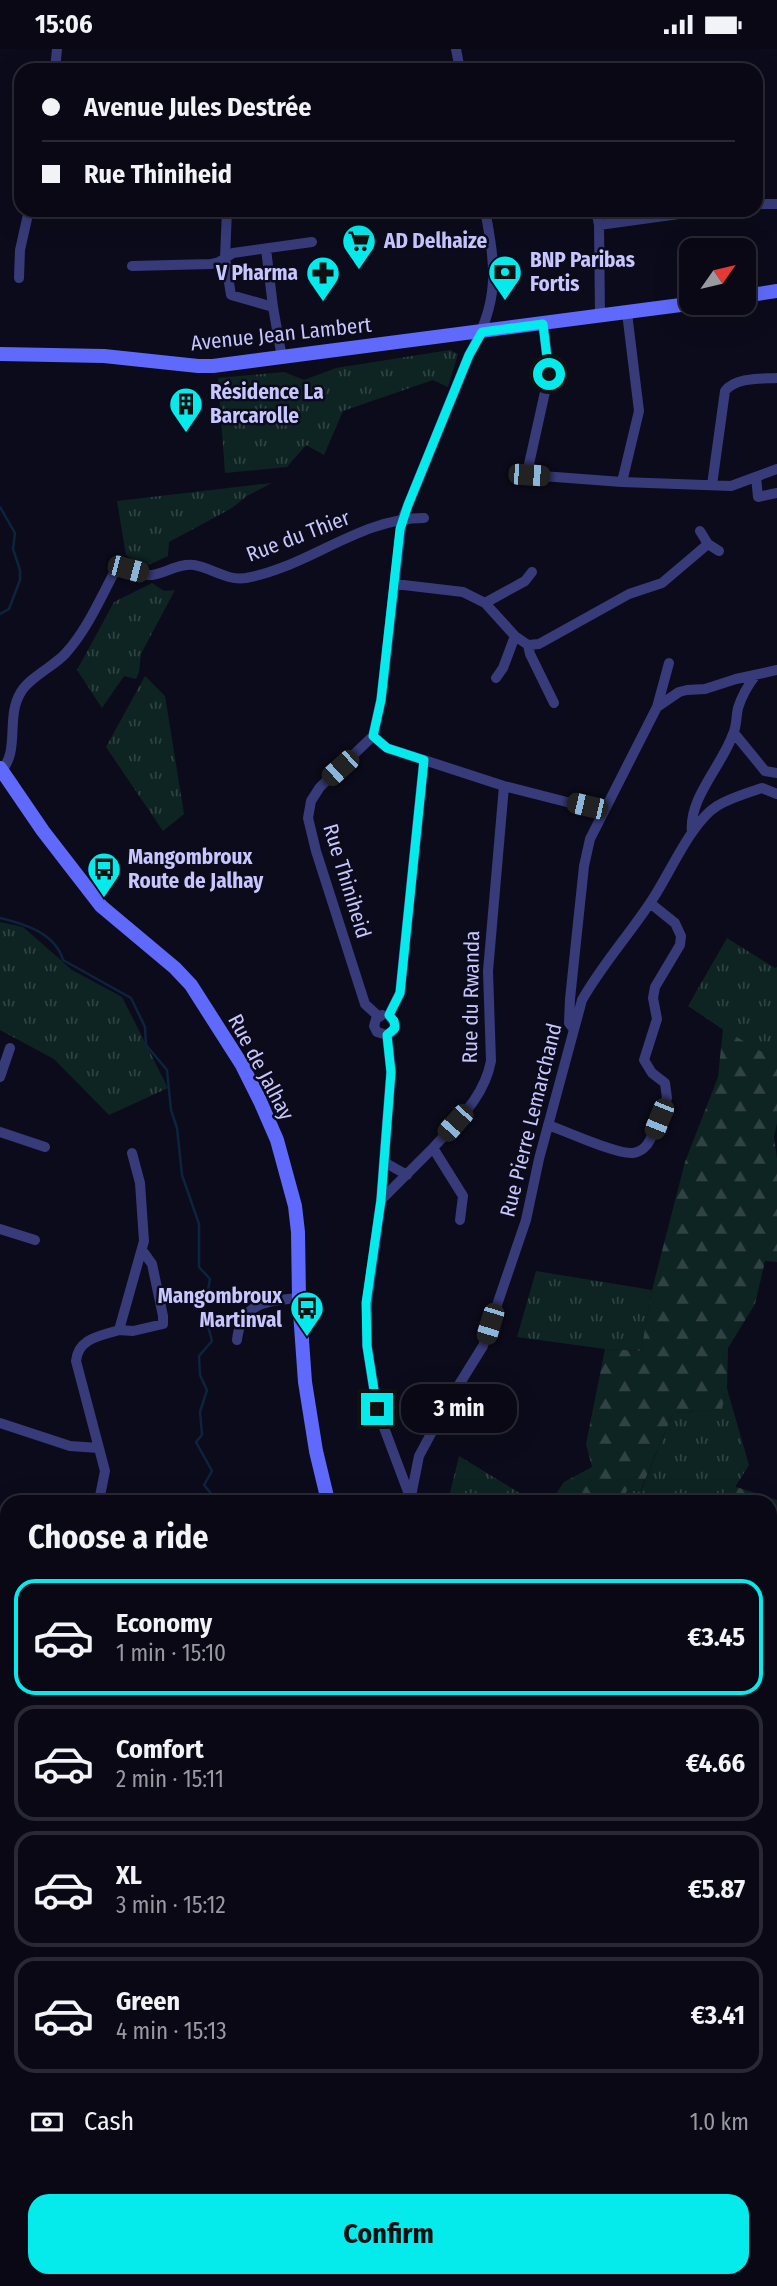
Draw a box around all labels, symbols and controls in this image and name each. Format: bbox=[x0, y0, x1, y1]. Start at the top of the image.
text: 15:06 bbox=[35, 9, 93, 40]
text: Avenue Jules Destrée bbox=[84, 92, 311, 123]
text: Rue Thiniheid bbox=[84, 159, 232, 190]
supermarket icon: AD Delhaize bbox=[340, 222, 378, 271]
place label: AD Delhaize bbox=[383, 228, 488, 254]
north arrow bbox=[679, 238, 756, 315]
map controls bbox=[679, 238, 756, 315]
place label: BNP Paribas Fortis bbox=[530, 247, 635, 297]
bank icon: BNP Paribas Fortis bbox=[486, 253, 524, 302]
pharmacy icon: V Pharma bbox=[304, 254, 342, 303]
place label: V Pharma bbox=[215, 260, 298, 286]
street label: Avenue Jean Lambert bbox=[189, 312, 373, 356]
route start bbox=[533, 358, 565, 390]
place label: Résidence La Barcarolle bbox=[210, 379, 324, 429]
building icon: Résidence La Barcarolle bbox=[167, 385, 205, 434]
car bbox=[508, 463, 551, 487]
street label: Rue du Thier bbox=[243, 504, 354, 568]
car bbox=[105, 553, 152, 585]
car bbox=[318, 746, 363, 790]
car bbox=[565, 791, 610, 821]
street label: Rue Thiniheid bbox=[317, 821, 377, 941]
place label: Mangombroux Route de Jalhay bbox=[128, 844, 264, 894]
bus stop icon: Mangombroux Route de Jalhay bbox=[85, 850, 123, 899]
street label: Rue du Rwanda bbox=[457, 930, 485, 1064]
street label: Rue de Jalhay bbox=[222, 1010, 300, 1125]
street label: Rue Pierre Lemarchand bbox=[494, 1020, 568, 1220]
car bbox=[642, 1096, 677, 1142]
car bbox=[434, 1100, 477, 1146]
place label: Mangombroux Martinval bbox=[158, 1283, 283, 1333]
bus stop icon: Mangombroux Martinval bbox=[288, 1289, 326, 1338]
car bbox=[474, 1301, 507, 1347]
callout: 3 min bbox=[402, 1385, 517, 1433]
route end bbox=[361, 1393, 393, 1425]
text: 3 min bbox=[433, 1394, 485, 1422]
text: Choose a ride bbox=[28, 1518, 209, 1556]
icon: car bbox=[32, 1606, 95, 1669]
text: Economy bbox=[116, 1608, 212, 1639]
text: €3.45 bbox=[688, 1622, 745, 1653]
text: 1 min · 15:10 bbox=[116, 1639, 226, 1667]
icon: car bbox=[32, 1732, 95, 1795]
text: Comfort bbox=[116, 1734, 204, 1765]
text: €4.66 bbox=[686, 1748, 745, 1779]
text: 2 min · 15:11 bbox=[116, 1765, 224, 1793]
icon: car bbox=[32, 1858, 95, 1921]
text: XL bbox=[116, 1860, 142, 1891]
text: €5.87 bbox=[688, 1874, 745, 1905]
text: 3 min · 15:12 bbox=[116, 1891, 226, 1919]
icon: car bbox=[32, 1984, 95, 2047]
text: Green bbox=[116, 1986, 180, 2017]
text: €3.41 bbox=[691, 2000, 745, 2031]
text: 4 min · 15:13 bbox=[116, 2017, 227, 2045]
icon: cash bbox=[28, 2103, 66, 2141]
text: Cash bbox=[84, 2106, 134, 2137]
text: 1.0 km bbox=[690, 2108, 749, 2136]
button: Confirm bbox=[28, 2194, 749, 2274]

